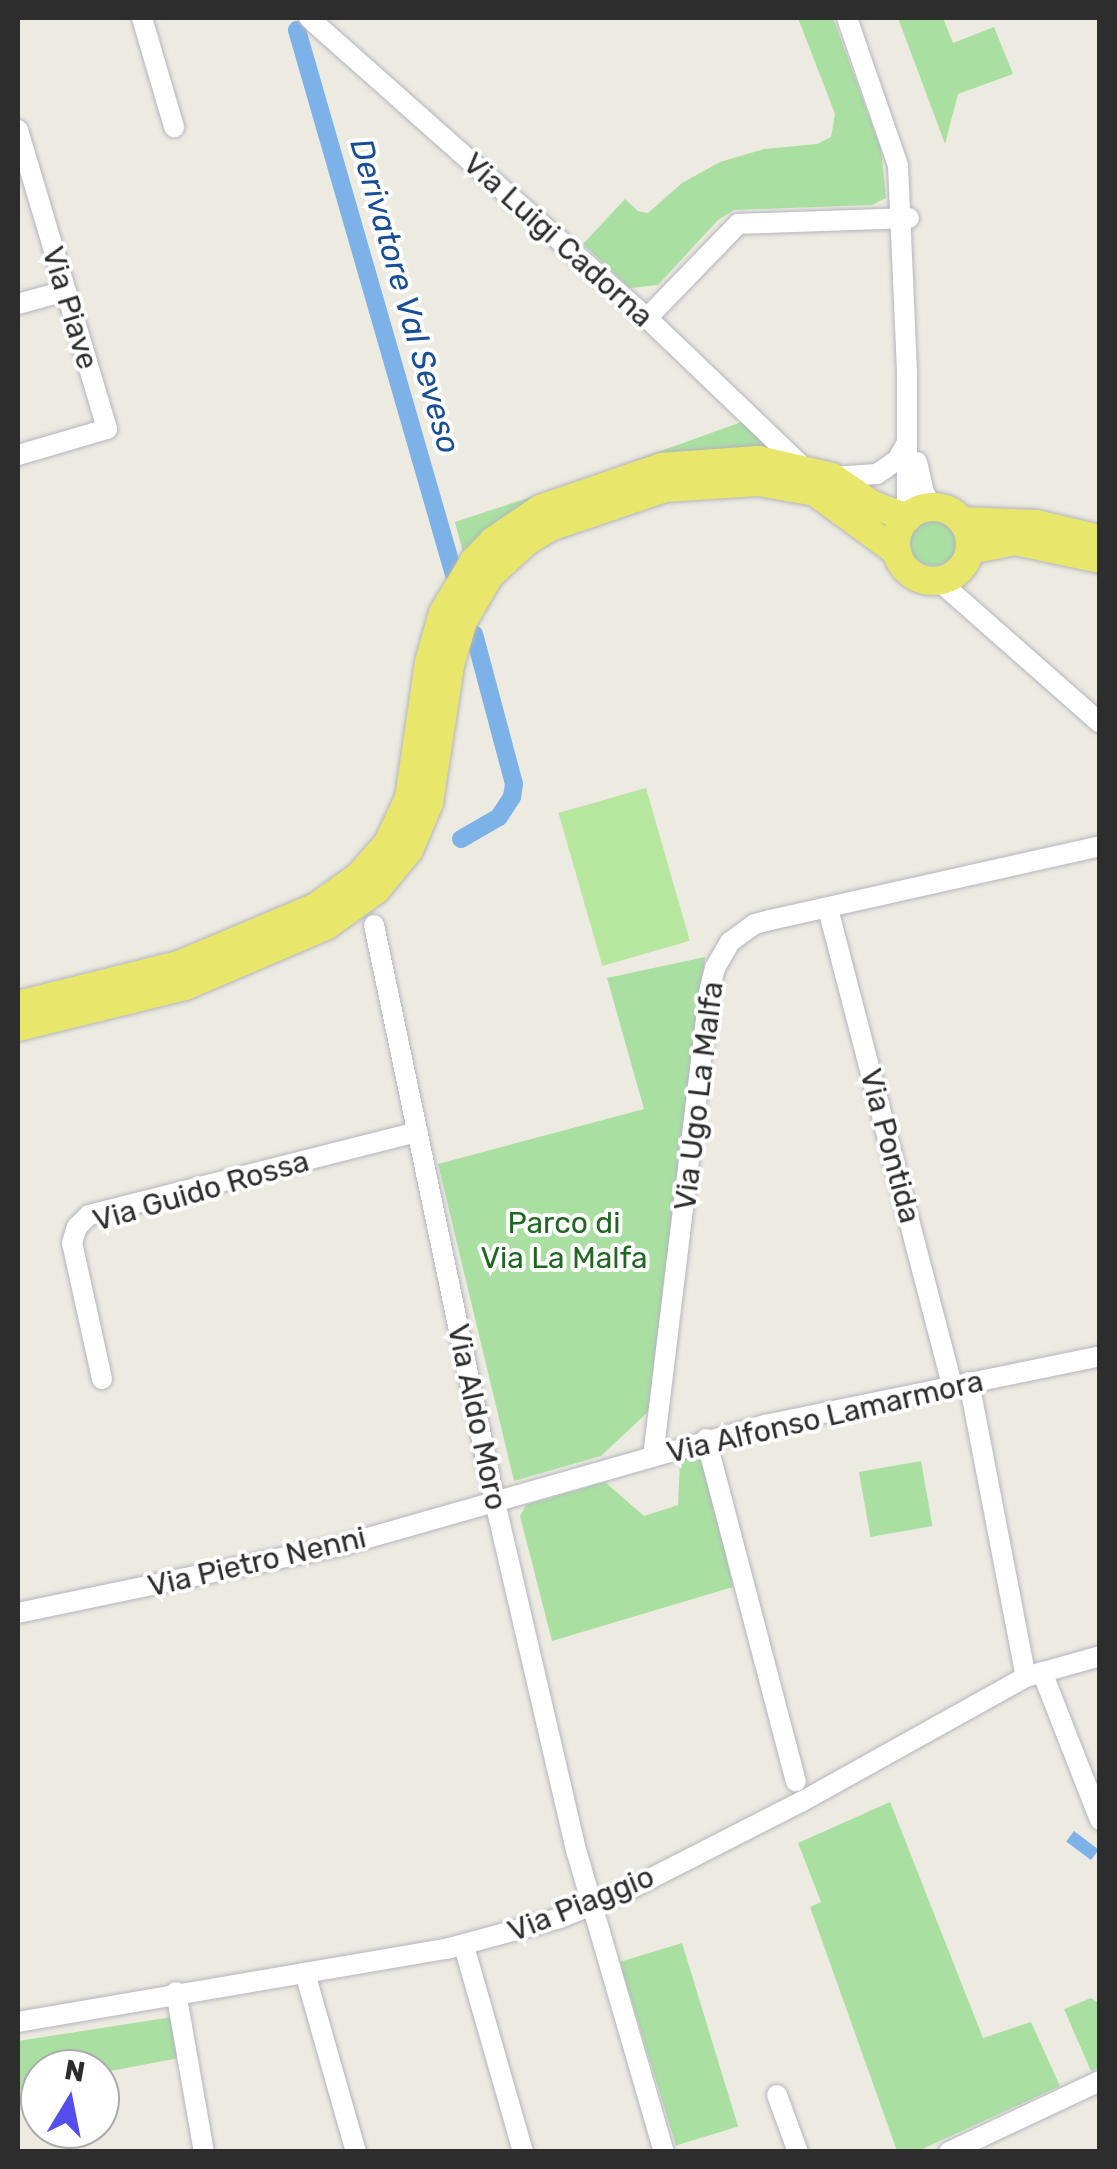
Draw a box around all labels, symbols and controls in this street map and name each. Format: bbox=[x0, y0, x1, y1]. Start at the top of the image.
water label: Derivatore Val Seveso bbox=[341, 134, 469, 458]
street label: Via Luigi Cadorna bbox=[456, 145, 660, 335]
street label: Via Piave bbox=[34, 242, 106, 374]
street label: Via Ugo La Malfa bbox=[667, 979, 731, 1213]
street label: Via Pontida bbox=[852, 1065, 928, 1227]
street label: Via Guido Rossa bbox=[89, 1143, 313, 1239]
park label: Parco di Via La Malfa bbox=[480, 1205, 648, 1276]
street label: Via Aldo Moro bbox=[440, 1320, 514, 1514]
street label: Via Alfonso Lamarmora bbox=[663, 1363, 987, 1471]
street label: Via Pietro Nenni bbox=[144, 1519, 370, 1605]
street label: Via Piaggio bbox=[503, 1858, 659, 1950]
north arrow bbox=[20, 2049, 120, 2149]
text: N bbox=[62, 2053, 88, 2089]

